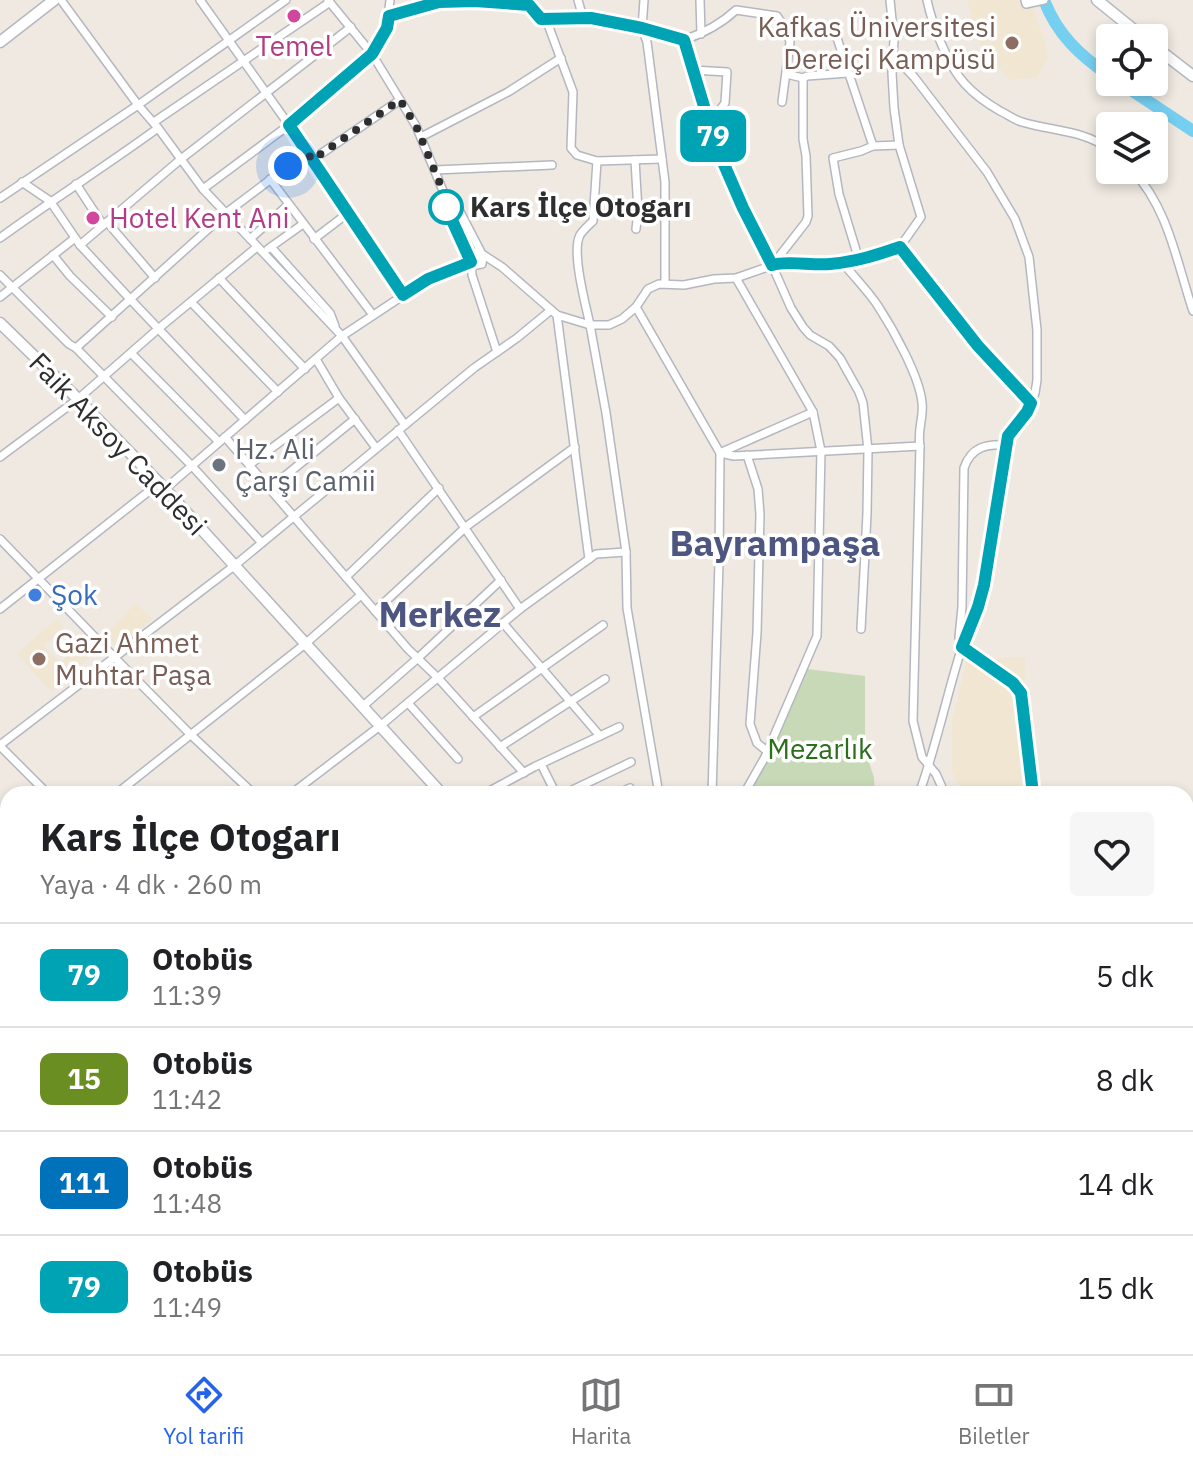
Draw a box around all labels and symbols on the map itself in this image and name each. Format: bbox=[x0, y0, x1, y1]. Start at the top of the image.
marker: Temel bbox=[285, 7, 303, 25]
place label: Kafkas Üniversitesi Dereiçi Kampüsü bbox=[757, 8, 996, 77]
place label: Temel bbox=[255, 27, 333, 64]
marker: Kafkas Üniversitesi Dereiçi Kampüsü bbox=[1003, 34, 1021, 52]
line badge: 79 bbox=[677, 110, 749, 162]
your location bbox=[268, 146, 308, 186]
place label: Kars İlçe Otogarı bbox=[470, 188, 691, 225]
marker: Kars İlçe Otogarı bbox=[429, 190, 463, 224]
place label: Hotel Kent Ani bbox=[109, 199, 289, 236]
marker: Hotel Kent Ani bbox=[84, 209, 102, 227]
street label: Faik Aksoy Caddesi bbox=[21, 344, 215, 543]
place label: Hz. Ali Çarşı Camii bbox=[235, 430, 376, 499]
marker: Hz. Ali Çarşı Camii bbox=[210, 456, 228, 474]
district label: Bayrampaşa bbox=[669, 519, 881, 566]
place label: Şok bbox=[51, 576, 98, 613]
marker: Şok bbox=[26, 586, 44, 604]
district label: Merkez bbox=[379, 590, 501, 637]
place label: Gazi Ahmet Muhtar Paşa bbox=[55, 624, 211, 693]
marker: Gazi Ahmet Muhtar Paşa bbox=[30, 650, 48, 668]
park label: Mezarlık bbox=[767, 730, 873, 767]

